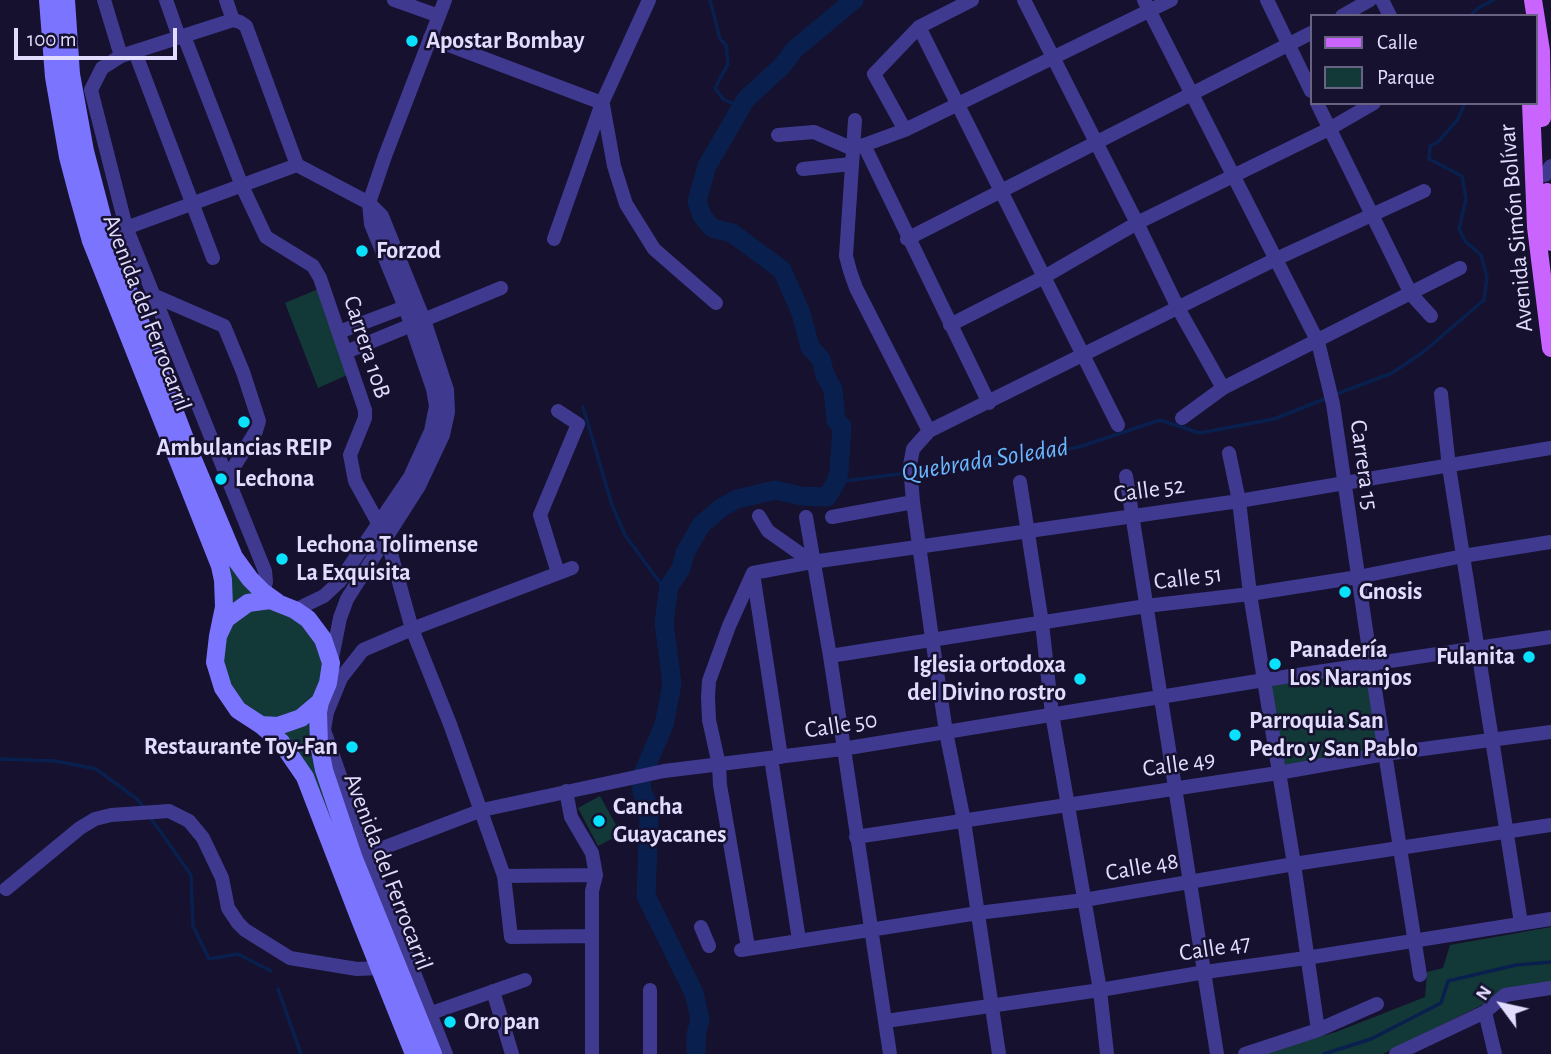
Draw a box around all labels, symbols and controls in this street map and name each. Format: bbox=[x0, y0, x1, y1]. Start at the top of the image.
scale bar bbox=[18, 14, 180, 58]
legend bbox=[1310, 14, 1537, 105]
place label: Apostar Bombay bbox=[426, 27, 584, 55]
text: 100 m bbox=[27, 29, 77, 50]
text: Calle bbox=[1377, 32, 1418, 53]
marker: Apostar Bombay bbox=[404, 33, 420, 49]
text: Parque bbox=[1377, 67, 1435, 88]
street label: Avenida Simón Bolívar bbox=[1493, 123, 1539, 333]
street label: Avenida del Ferrocarril bbox=[96, 211, 198, 415]
place label: Forzod bbox=[376, 237, 441, 265]
marker: Forzod bbox=[354, 243, 370, 259]
street label: Carrera 10B bbox=[337, 292, 397, 402]
marker: Ambulancias REIP bbox=[236, 414, 252, 430]
street label: Carrera 15 bbox=[1343, 418, 1385, 512]
water label: Quebrada Soledad bbox=[899, 431, 1071, 489]
place label: Ambulancias REIP bbox=[156, 434, 332, 462]
place label: Lechona bbox=[235, 465, 314, 493]
marker: Lechona bbox=[213, 471, 229, 487]
street label: Calle 52 bbox=[1112, 471, 1186, 509]
place label: Lechona Tolimense La Exquisita bbox=[296, 531, 478, 587]
marker: Lechona Tolimense La Exquisita bbox=[274, 551, 290, 567]
street label: Calle 51 bbox=[1152, 560, 1224, 596]
place label: Gnosis bbox=[1359, 578, 1422, 606]
marker: Gnosis bbox=[1337, 584, 1353, 600]
place label: Panadería Los Naranjos bbox=[1289, 636, 1412, 692]
place label: Fulanita bbox=[1436, 643, 1515, 671]
marker: Fulanita bbox=[1521, 649, 1537, 665]
place label: Iglesia ortodoxa del Divino rostro bbox=[907, 651, 1066, 707]
marker: Panadería Los Naranjos bbox=[1267, 656, 1283, 672]
marker: Iglesia ortodoxa del Divino rostro bbox=[1072, 671, 1088, 687]
street label: Calle 50 bbox=[803, 705, 879, 745]
place label: Parroquia San Pedro y San Pablo bbox=[1249, 707, 1418, 763]
marker: Parroquia San Pedro y San Pablo bbox=[1227, 727, 1243, 743]
place label: Restaurante Toy-Fan bbox=[144, 733, 338, 761]
marker: Restaurante Toy-Fan bbox=[344, 739, 360, 755]
street label: Calle 49 bbox=[1141, 745, 1217, 783]
street label: Avenida del Ferrocarril bbox=[337, 770, 439, 974]
place label: Cancha Guayacanes bbox=[613, 793, 726, 849]
marker: Cancha Guayacanes bbox=[591, 813, 607, 829]
street label: Calle 48 bbox=[1103, 846, 1181, 888]
street label: Calle 47 bbox=[1177, 928, 1253, 968]
north arrow bbox=[1467, 970, 1537, 1040]
text: N bbox=[1472, 983, 1496, 1004]
place label: Oro pan bbox=[464, 1008, 540, 1036]
marker: Oro pan bbox=[442, 1014, 458, 1030]

